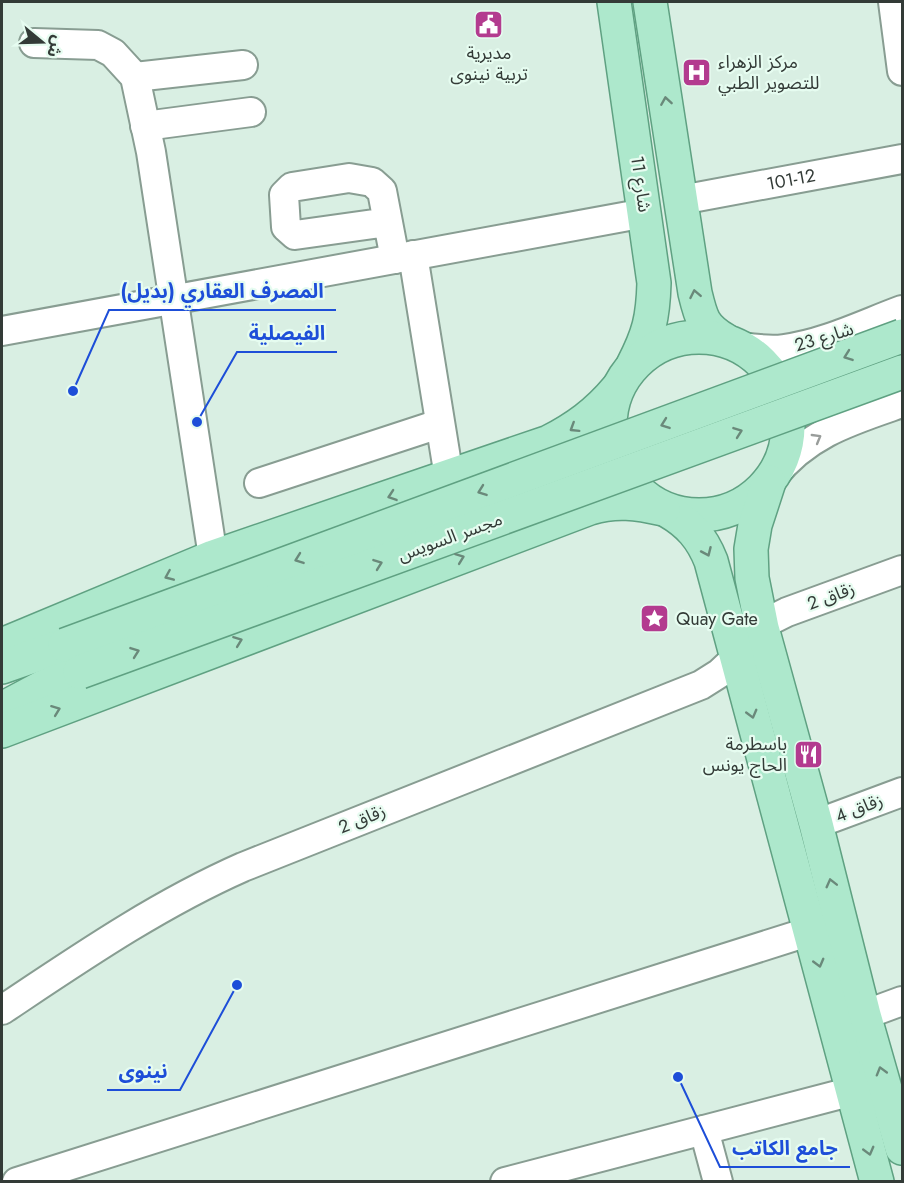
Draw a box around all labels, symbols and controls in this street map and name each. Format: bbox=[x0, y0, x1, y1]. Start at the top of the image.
public building icon: مديرية تربية نينوى bbox=[473, 8, 505, 40]
north arrow bbox=[12, 12, 72, 72]
text: ش bbox=[41, 33, 70, 61]
place label: مديرية تربية نينوى bbox=[450, 40, 528, 87]
place label: مركز الزهراء للتصوير الطبي bbox=[718, 49, 819, 96]
hospital icon: مركز الزهراء للتصوير الطبي bbox=[681, 56, 713, 88]
one-way arrow bbox=[660, 96, 672, 105]
street label: شارع 11 bbox=[623, 154, 658, 214]
street label: 101-12 bbox=[765, 162, 818, 197]
callout: المصرف العقاري (بديل) bbox=[109, 272, 336, 310]
text: المصرف العقاري (بديل) bbox=[120, 277, 324, 308]
one-way arrow bbox=[689, 289, 702, 299]
callout: الفيصلية bbox=[237, 314, 337, 352]
street label: شارع 23 bbox=[791, 316, 857, 359]
text: الفيصلية bbox=[249, 319, 325, 348]
one-way arrow bbox=[843, 349, 853, 362]
one-way arrow bbox=[660, 416, 671, 429]
one-way arrow bbox=[570, 421, 581, 432]
one-way arrow bbox=[733, 427, 743, 440]
one-way arrow bbox=[811, 434, 821, 445]
one-way arrow bbox=[477, 484, 488, 496]
one-way arrow bbox=[387, 489, 398, 502]
street label: مجسر السويس bbox=[394, 506, 506, 568]
one-way arrow bbox=[700, 546, 712, 557]
one-way arrow bbox=[294, 551, 305, 564]
one-way arrow bbox=[455, 552, 465, 565]
one-way arrow bbox=[372, 558, 383, 571]
one-way arrow bbox=[164, 569, 175, 581]
street label: زقاق 2 bbox=[804, 575, 858, 617]
place icon: Quay Gate bbox=[639, 603, 671, 635]
place label: Quay Gate bbox=[676, 606, 758, 632]
one-way arrow bbox=[232, 636, 243, 648]
one-way arrow bbox=[129, 646, 140, 659]
one-way arrow bbox=[50, 705, 61, 717]
one-way arrow bbox=[745, 708, 757, 719]
place label: باسطرمة الحاج يونس bbox=[703, 731, 787, 778]
restaurant icon: باسطرمة الحاج يونس bbox=[792, 738, 824, 770]
street label: زقاق 4 bbox=[831, 787, 887, 829]
street label: زقاق 2 bbox=[334, 798, 390, 840]
one-way arrow bbox=[826, 878, 839, 888]
one-way arrow bbox=[812, 958, 825, 968]
callout: نينوى bbox=[107, 1052, 180, 1090]
text: نينوى bbox=[118, 1057, 168, 1086]
one-way arrow bbox=[876, 1066, 888, 1077]
callout: جامع الكاتب bbox=[720, 1129, 850, 1167]
text: جامع الكاتب bbox=[732, 1134, 838, 1163]
one-way arrow bbox=[862, 1146, 875, 1156]

